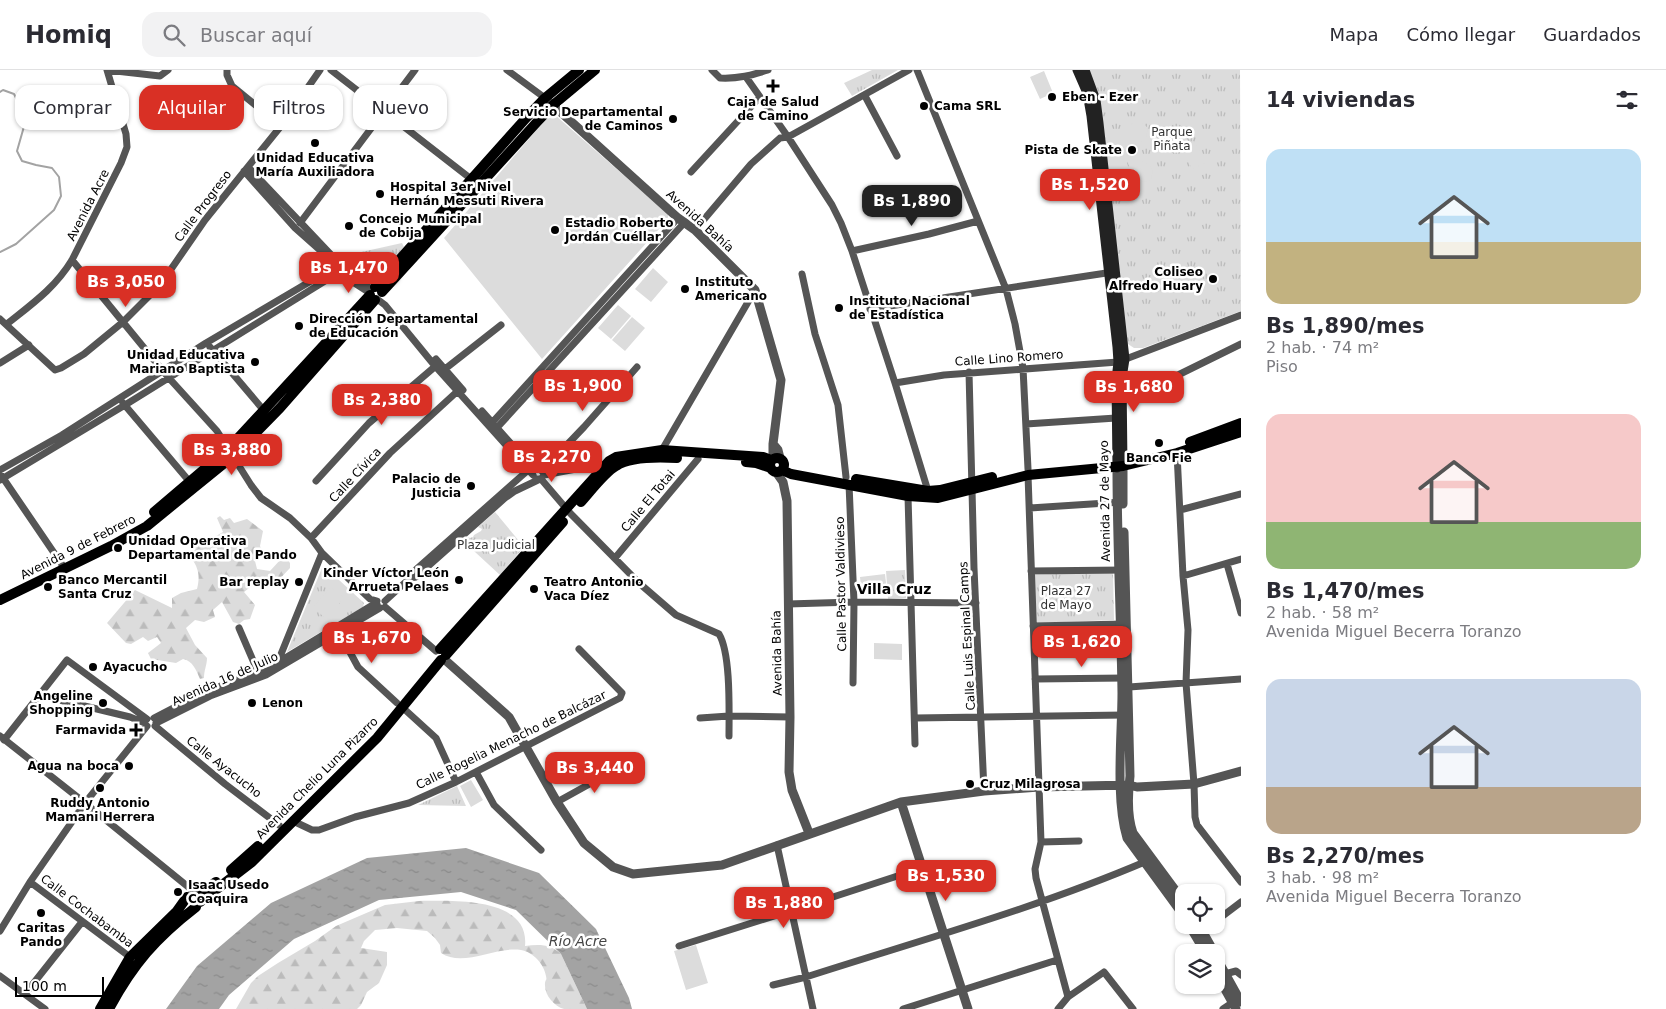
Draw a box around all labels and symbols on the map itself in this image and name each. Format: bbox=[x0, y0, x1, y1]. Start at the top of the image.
marker: Caja de Salud de Camino bbox=[766, 79, 780, 93]
place label: Eben - Ezer bbox=[1062, 90, 1138, 104]
marker: Eben - Ezer bbox=[1046, 91, 1058, 103]
place label: Caja de Salud de Camino bbox=[727, 95, 819, 123]
place label: Cama SRL bbox=[934, 99, 1002, 113]
marker: Cama SRL bbox=[918, 100, 930, 112]
place label: Servicio Departamental de Caminos bbox=[503, 105, 663, 133]
marker: Servicio Departamental de Caminos bbox=[667, 113, 679, 125]
park label: Parque Piñata bbox=[1151, 125, 1193, 153]
marker: Unidad Educativa María Auxiliadora bbox=[309, 137, 321, 149]
place label: Pista de Skate bbox=[1024, 143, 1122, 157]
marker: Pista de Skate bbox=[1126, 144, 1138, 156]
place label: Unidad Educativa María Auxiliadora bbox=[255, 151, 375, 179]
street label: Avenida Acre bbox=[64, 167, 112, 243]
street label: Calle Progreso bbox=[172, 167, 234, 245]
pin: Bs 1,520 bbox=[1038, 168, 1142, 211]
place label: Hospital 3er Nivel Hernán Messuti Rivera bbox=[390, 180, 544, 208]
pin: Bs 1,890 bbox=[860, 184, 964, 227]
street label: Avenida Bahía bbox=[664, 187, 736, 255]
marker: Hospital 3er Nivel Hernán Messuti Rivera bbox=[374, 188, 386, 200]
place label: Concejo Municipal de Cobija bbox=[359, 212, 482, 240]
place label: Estadio Roberto Jordán Cuéllar bbox=[564, 216, 673, 244]
marker: Concejo Municipal de Cobija bbox=[343, 220, 355, 232]
marker: Estadio Roberto Jordán Cuéllar bbox=[549, 224, 561, 236]
pin: Bs 1,470 bbox=[297, 252, 401, 294]
place label: Coliseo Alfredo Huary bbox=[1109, 265, 1203, 293]
pin: Bs 3,050 bbox=[74, 266, 178, 308]
marker: Coliseo Alfredo Huary bbox=[1207, 273, 1219, 285]
place label: Instituto Americano bbox=[695, 275, 767, 303]
marker: Instituto Americano bbox=[679, 283, 691, 295]
place label: Instituto Nacional de Estadística bbox=[849, 294, 970, 322]
marker: Instituto Nacional de Estadística bbox=[833, 302, 845, 314]
place label: Dirección Departamental de Educación bbox=[309, 312, 478, 340]
marker: Dirección Departamental de Educación bbox=[293, 320, 305, 332]
street label: Calle Lino Romero bbox=[954, 347, 1064, 369]
place label: Unidad Educativa Mariano Baptista bbox=[127, 348, 245, 376]
marker: Unidad Educativa Mariano Baptista bbox=[249, 356, 261, 368]
pin: Bs 1,900 bbox=[531, 370, 635, 412]
pin: Bs 1,680 bbox=[1082, 370, 1186, 413]
pin: Bs 2,380 bbox=[330, 384, 434, 426]
pin: Bs 3,880 bbox=[180, 434, 284, 476]
marker: Banco Fie bbox=[1153, 437, 1165, 449]
pin: Bs 2,270 bbox=[500, 440, 604, 483]
street label: Avenida 27 de Mayo bbox=[1097, 440, 1113, 562]
street label: Calle Cívica bbox=[326, 445, 384, 505]
place label: Banco Fie bbox=[1126, 451, 1192, 465]
street label: Calle El Totai bbox=[618, 467, 678, 535]
place label: Palacio de Justicia bbox=[392, 472, 461, 500]
marker: Palacio de Justicia bbox=[465, 480, 477, 492]
street label: Avenida 9 de Febrero bbox=[18, 512, 138, 582]
street label: Calle Pastor Valdivieso bbox=[833, 516, 849, 652]
place label: Unidad Operativa Departamental de Pando bbox=[128, 534, 297, 562]
park label: Plaza Judicial bbox=[457, 538, 535, 552]
marker: Unidad Operativa Departamental de Pando bbox=[112, 542, 124, 554]
street label: Calle Luis Espinal Camps bbox=[956, 561, 978, 711]
place label: Kinder Víctor León Arrueta Pelaes bbox=[323, 566, 449, 594]
place label: Banco Mercantil Santa Cruz bbox=[58, 573, 167, 601]
marker: Kinder Víctor León Arrueta Pelaes bbox=[453, 574, 465, 586]
place label: Bar replay bbox=[219, 575, 289, 589]
place label: Teatro Antonio Vaca Díez bbox=[544, 575, 644, 603]
marker: Bar replay bbox=[293, 576, 305, 588]
marker: Banco Mercantil Santa Cruz bbox=[42, 581, 54, 593]
district label: Villa Cruz bbox=[857, 581, 931, 597]
marker: Teatro Antonio Vaca Díez bbox=[528, 583, 540, 595]
park label: Plaza 27 de Mayo bbox=[1041, 584, 1091, 612]
street label: Avenida Bahía bbox=[769, 610, 785, 696]
pin: Bs 1,670 bbox=[320, 622, 424, 664]
pin: Bs 1,620 bbox=[1030, 626, 1134, 668]
street label: Avenida 16 de Julio bbox=[170, 649, 280, 709]
place label: Ayacucho bbox=[103, 660, 167, 674]
marker: Ayacucho bbox=[87, 661, 99, 673]
street label: Calle Rogelia Menacho de Balcázar bbox=[414, 688, 608, 792]
place label: Angeline Shopping bbox=[29, 689, 93, 717]
place label: Lenon bbox=[262, 696, 303, 710]
marker: Angeline Shopping bbox=[97, 697, 109, 709]
marker: Lenon bbox=[246, 697, 258, 709]
street label: Avenida Chelio Luna Pizarro bbox=[253, 714, 381, 842]
place label: Farmavida bbox=[55, 723, 126, 737]
marker: Farmavida bbox=[130, 724, 142, 736]
street label: Calle Ayacucho bbox=[184, 733, 264, 801]
pin: Bs 3,440 bbox=[543, 752, 647, 794]
place label: Agua na boca bbox=[27, 759, 119, 773]
marker: Agua na boca bbox=[123, 760, 135, 772]
place label: Cruz Milagrosa bbox=[980, 777, 1081, 791]
marker: Cruz Milagrosa bbox=[964, 778, 976, 790]
marker: Ruddy Antonio Mamani Herrera bbox=[94, 782, 106, 794]
place label: Ruddy Antonio Mamani Herrera bbox=[45, 796, 155, 824]
pin: Bs 1,530 bbox=[894, 860, 998, 902]
street label: Calle Cochabamba bbox=[38, 872, 136, 950]
place label: Isaac Usedo Coaquira bbox=[188, 878, 269, 906]
marker: Isaac Usedo Coaquira bbox=[172, 886, 184, 898]
pin: Bs 1,880 bbox=[732, 886, 836, 929]
marker: Caritas Pando bbox=[35, 907, 47, 919]
place label: Caritas Pando bbox=[17, 921, 65, 949]
water label: Río Acre bbox=[549, 933, 607, 949]
scale bar bbox=[15, 974, 104, 997]

